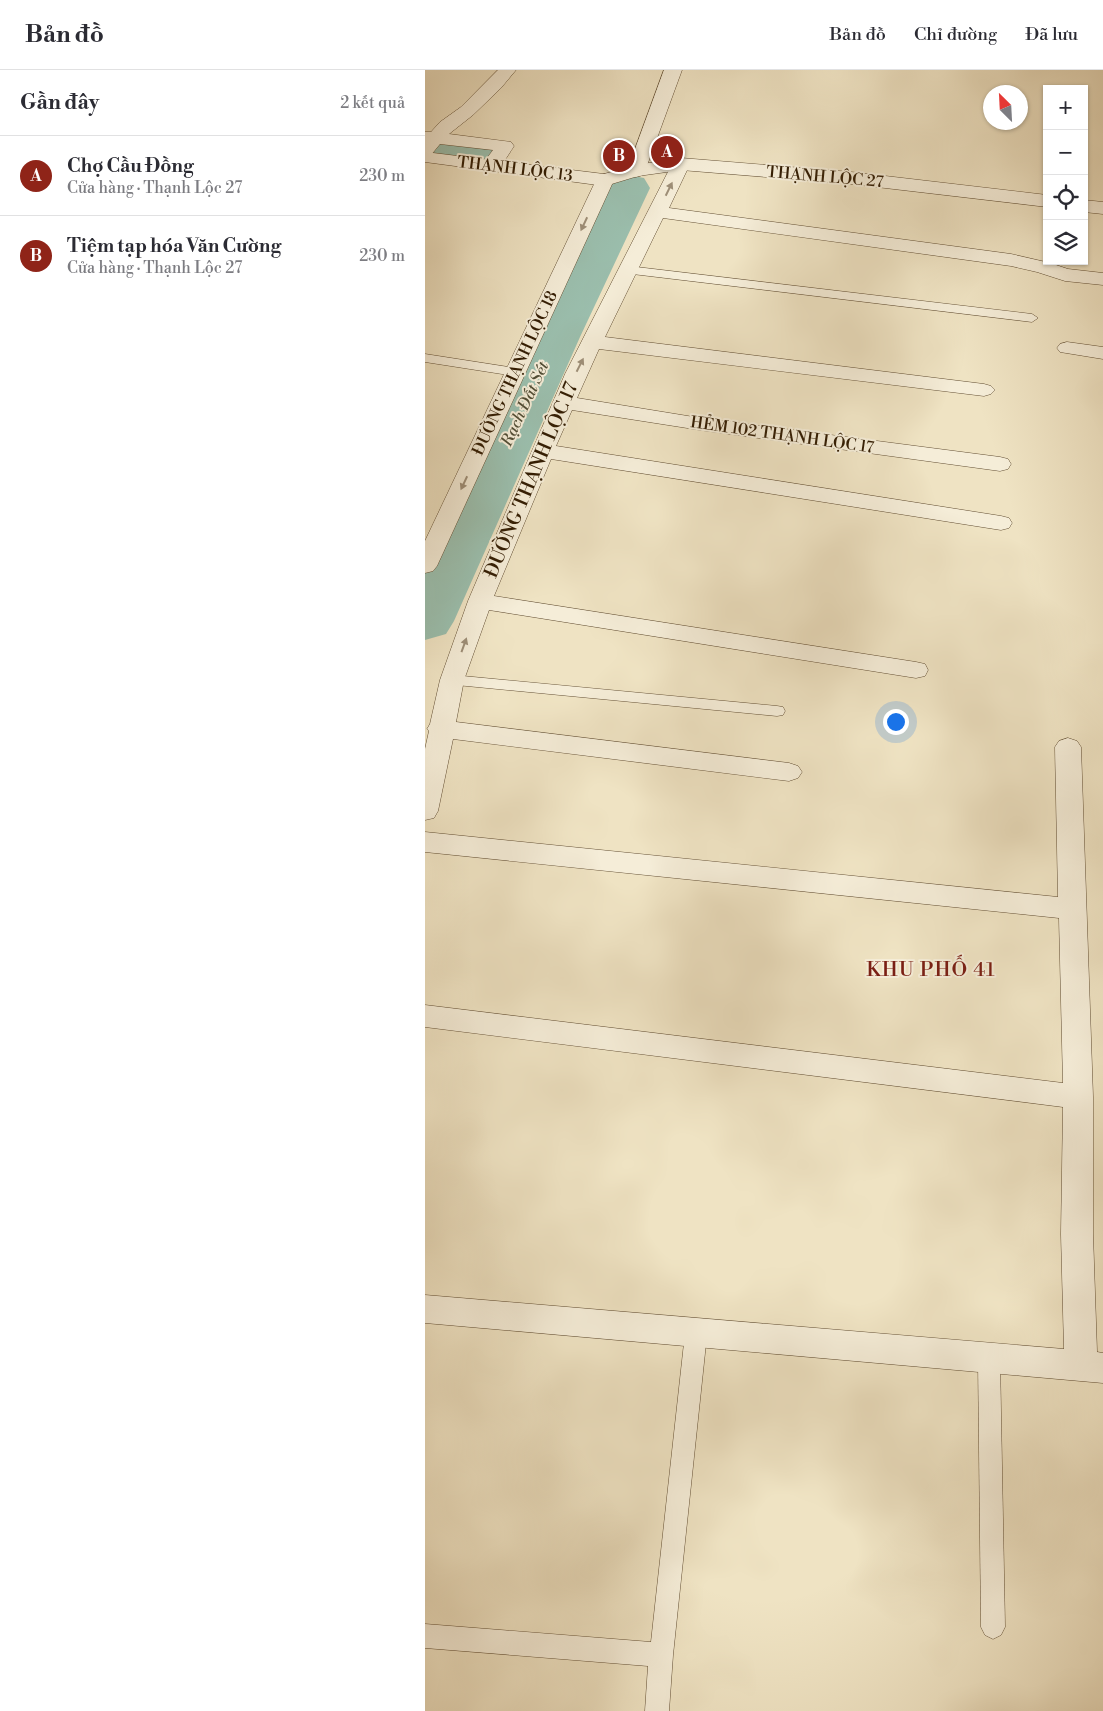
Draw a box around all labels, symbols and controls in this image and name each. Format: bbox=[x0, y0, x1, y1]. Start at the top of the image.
text: Bản đồ bbox=[25, 20, 104, 50]
text: Bản đồ bbox=[829, 23, 886, 46]
text: Chỉ đường bbox=[914, 23, 997, 46]
text: Đã lưu bbox=[1025, 23, 1078, 46]
north arrow bbox=[983, 85, 1028, 130]
map controls bbox=[1043, 85, 1088, 265]
button: + bbox=[1043, 85, 1088, 130]
text: Gần đây bbox=[20, 90, 99, 116]
text: 2 kết quả bbox=[340, 93, 405, 113]
button: − bbox=[1043, 130, 1088, 175]
pin: A bbox=[651, 133, 683, 171]
pin: B bbox=[603, 137, 635, 175]
street label: THẠNH LỘC 13 bbox=[456, 150, 574, 186]
text: Chợ Cầu Đồng bbox=[67, 154, 194, 178]
street label: THẠNH LỘC 27 bbox=[766, 160, 885, 192]
text: A bbox=[30, 166, 42, 186]
text: 230 m bbox=[359, 166, 405, 186]
button: locate bbox=[1043, 175, 1088, 220]
text: Cửa hàng · Thạnh Lộc 27 bbox=[67, 178, 242, 198]
one-way arrow bbox=[665, 182, 673, 196]
one-way arrow bbox=[580, 217, 588, 231]
button: layers bbox=[1043, 220, 1088, 265]
text: Tiệm tạp hóa Văn Cường bbox=[67, 234, 281, 258]
text: B bbox=[30, 246, 42, 266]
text: 230 m bbox=[359, 246, 405, 266]
text: Cửa hàng · Thạnh Lộc 27 bbox=[67, 258, 242, 278]
street label: ĐƯỜNG THẠNH LỘC 18 bbox=[466, 286, 562, 459]
water label: Rạch Đất Sét bbox=[496, 358, 554, 450]
one-way arrow bbox=[576, 358, 584, 373]
street label: ĐƯỜNG THẠNH LỘC 17 bbox=[478, 378, 583, 582]
street label: HẺM 102 THẠNH LỘC 17 bbox=[689, 410, 875, 458]
one-way arrow bbox=[460, 476, 468, 490]
one-way arrow bbox=[460, 637, 468, 652]
your location bbox=[883, 709, 909, 735]
district label: KHU PHỐ 41 bbox=[866, 954, 996, 983]

